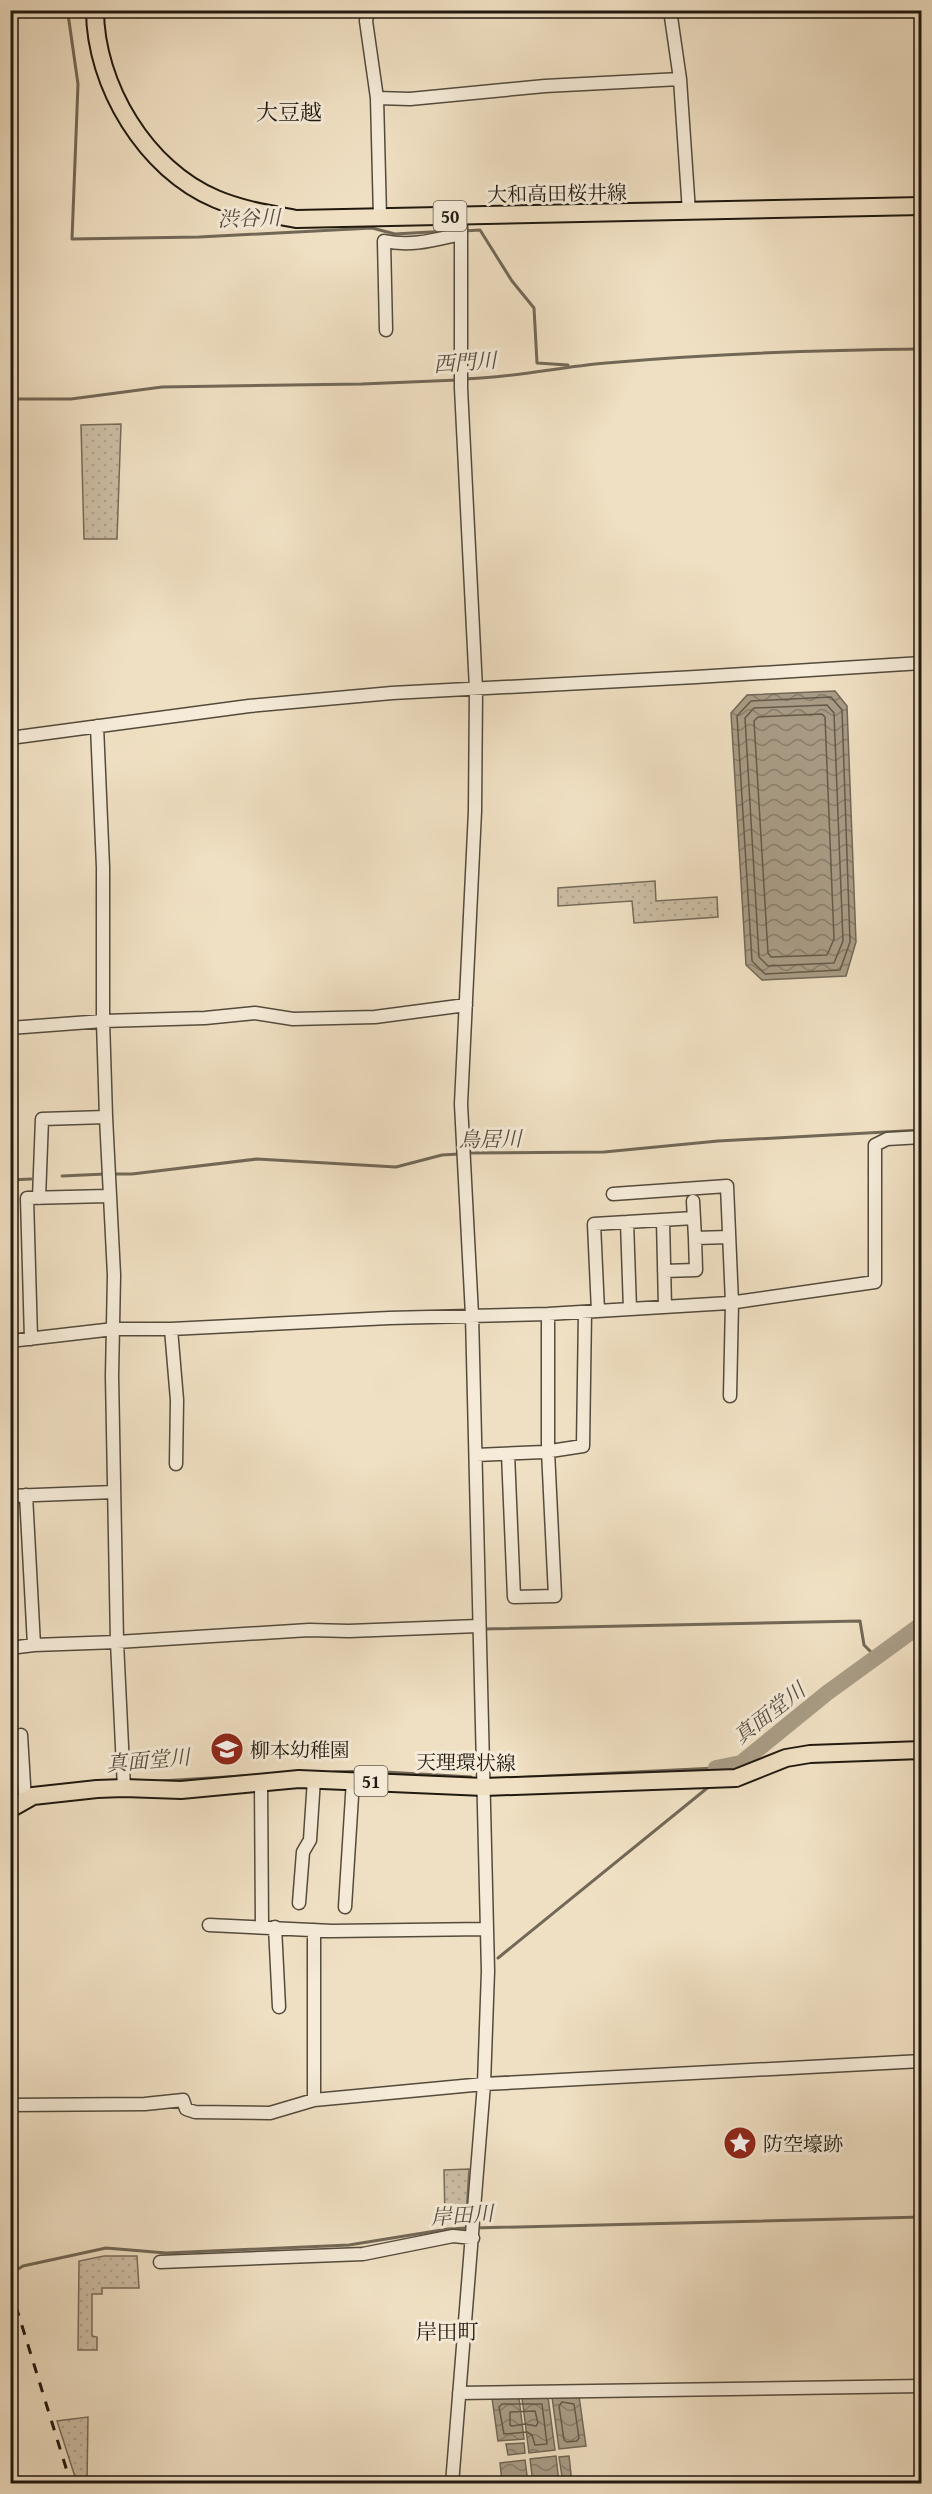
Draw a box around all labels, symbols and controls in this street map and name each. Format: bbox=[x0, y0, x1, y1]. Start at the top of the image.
district label: 大豆越 bbox=[256, 96, 322, 128]
street label: 大和高田桜井線 bbox=[487, 177, 627, 209]
water label: 渋谷川 bbox=[217, 201, 283, 235]
road number: 50 bbox=[434, 201, 466, 231]
water label: 西門川 bbox=[432, 344, 499, 380]
water label: 鳥居川 bbox=[458, 1123, 524, 1155]
water label: 真面堂川 bbox=[726, 1674, 813, 1751]
school or university icon: 柳本幼稚園 bbox=[209, 1731, 245, 1767]
place label: 柳本幼稚園 bbox=[250, 1735, 350, 1764]
water label: 真面堂川 bbox=[105, 1741, 193, 1779]
street label: 天理環状線 bbox=[416, 1747, 516, 1777]
road number: 51 bbox=[354, 1766, 388, 1796]
place icon: 防空壕跡 bbox=[722, 2125, 758, 2161]
place label: 防空壕跡 bbox=[763, 2129, 843, 2158]
water label: 岸田川 bbox=[429, 2197, 496, 2233]
district label: 岸田町 bbox=[416, 2316, 479, 2347]

